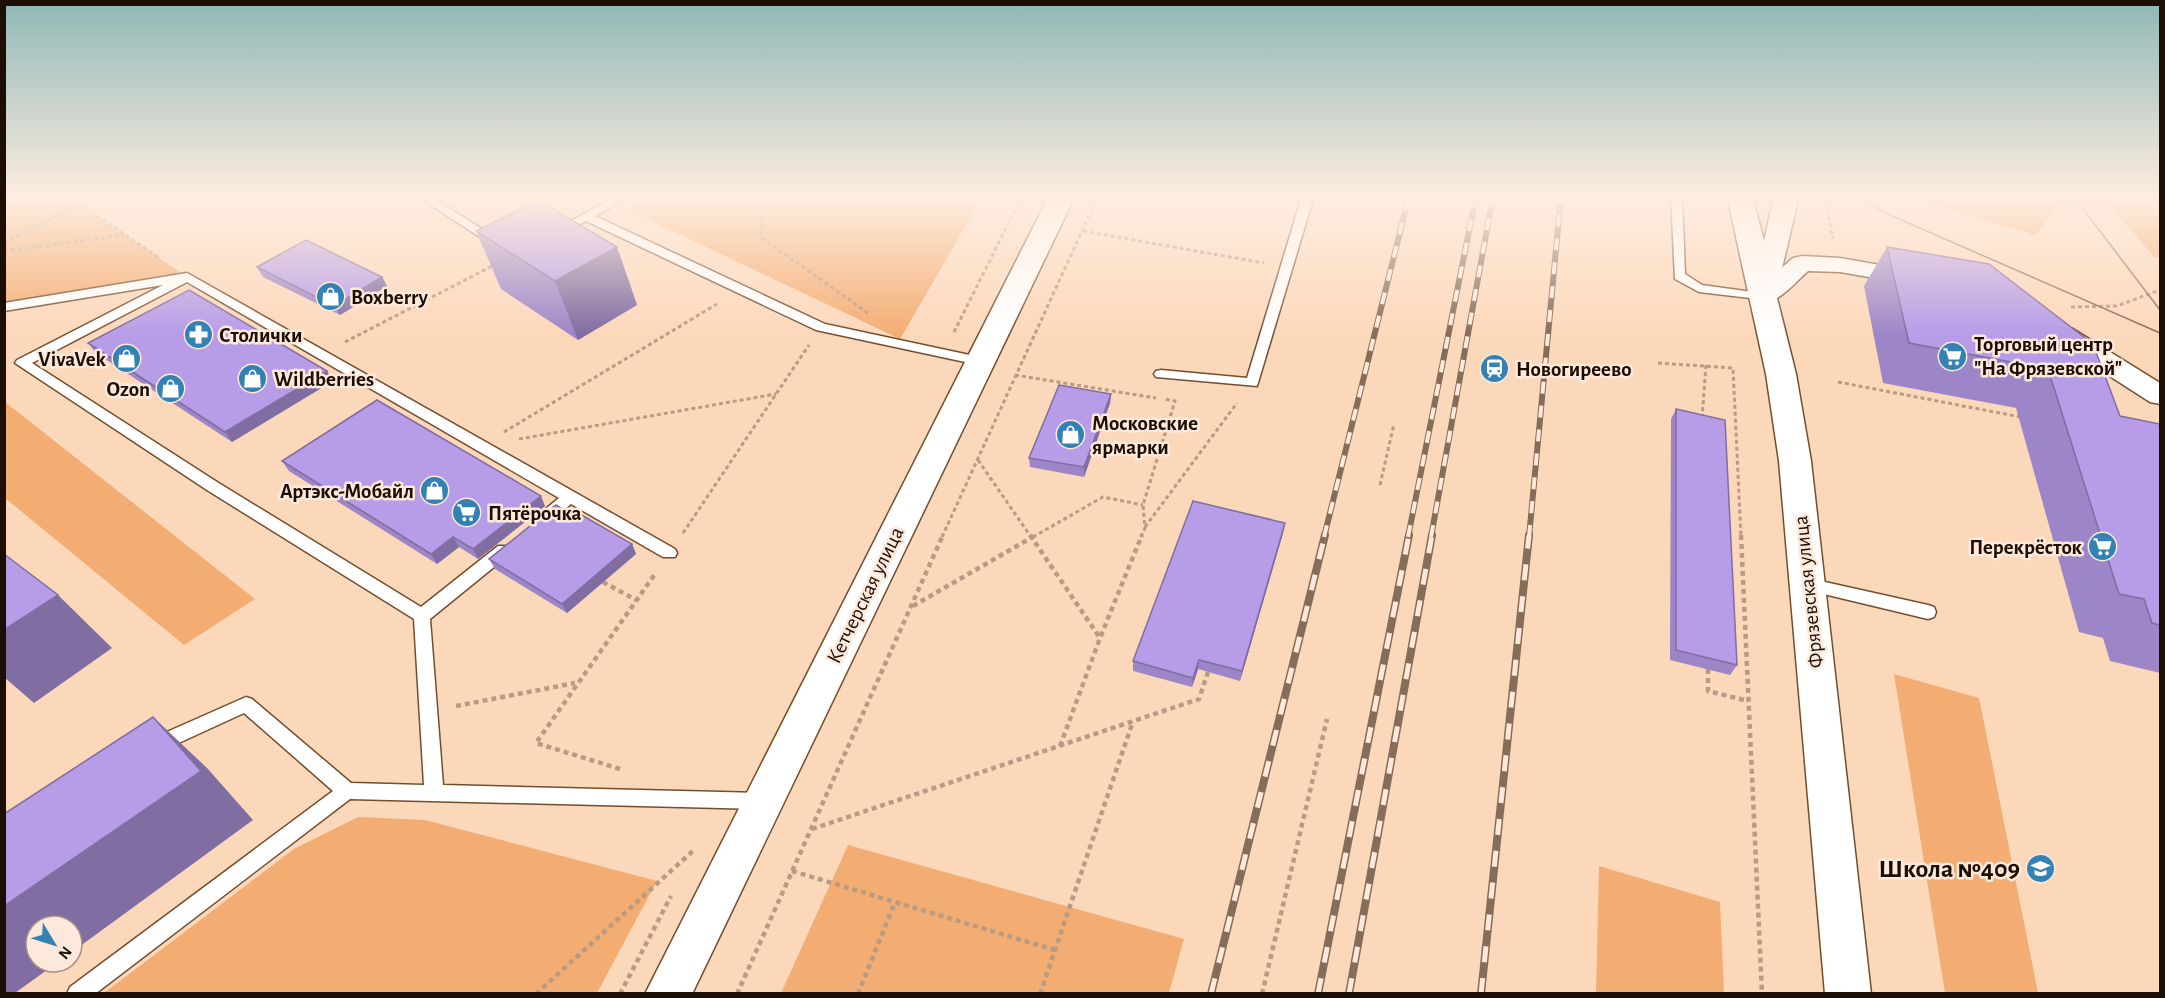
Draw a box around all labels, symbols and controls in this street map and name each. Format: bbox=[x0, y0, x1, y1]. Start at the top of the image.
shop icon: Boxberry bbox=[314, 281, 346, 313]
place label: Boxberry bbox=[351, 287, 428, 308]
pharmacy icon: Столички bbox=[182, 319, 214, 351]
place label: Столички bbox=[219, 325, 303, 346]
place label: Торговый центр "На Фрязевской" bbox=[1974, 334, 2122, 379]
supermarket icon: Торговый центр "На Фрязевской" bbox=[1937, 340, 1969, 372]
shop icon: VivaVek bbox=[111, 343, 143, 375]
place label: VivaVek bbox=[38, 349, 107, 370]
station icon: Новогиреево bbox=[1479, 353, 1511, 385]
place label: Новогиреево bbox=[1516, 359, 1632, 380]
shop icon: Wildberries bbox=[237, 363, 269, 395]
place label: Wildberries bbox=[274, 369, 374, 390]
shop icon: Ozon bbox=[155, 373, 187, 405]
place label: Ozon bbox=[106, 379, 150, 400]
place label: Московские ярмарки bbox=[1092, 413, 1198, 458]
shop icon: Московские ярмарки bbox=[1055, 419, 1087, 451]
shop icon: Артэкс-Мобайл bbox=[419, 475, 451, 507]
place label: Артэкс-Мобайл bbox=[280, 481, 414, 502]
supermarket icon: Пятёрочка bbox=[451, 497, 483, 529]
place label: Пятёрочка bbox=[488, 503, 582, 524]
street label: Фрязевская улица bbox=[1790, 514, 1827, 669]
street label: Кетчерская улица bbox=[823, 523, 908, 667]
supermarket icon: Перекрёсток bbox=[2087, 531, 2119, 563]
place label: Перекрёсток bbox=[1969, 537, 2083, 558]
school or university icon: Школа №409 bbox=[2025, 852, 2057, 884]
place label: Школа №409 bbox=[1879, 856, 2020, 882]
north arrow bbox=[24, 914, 84, 974]
text: N bbox=[55, 943, 75, 962]

